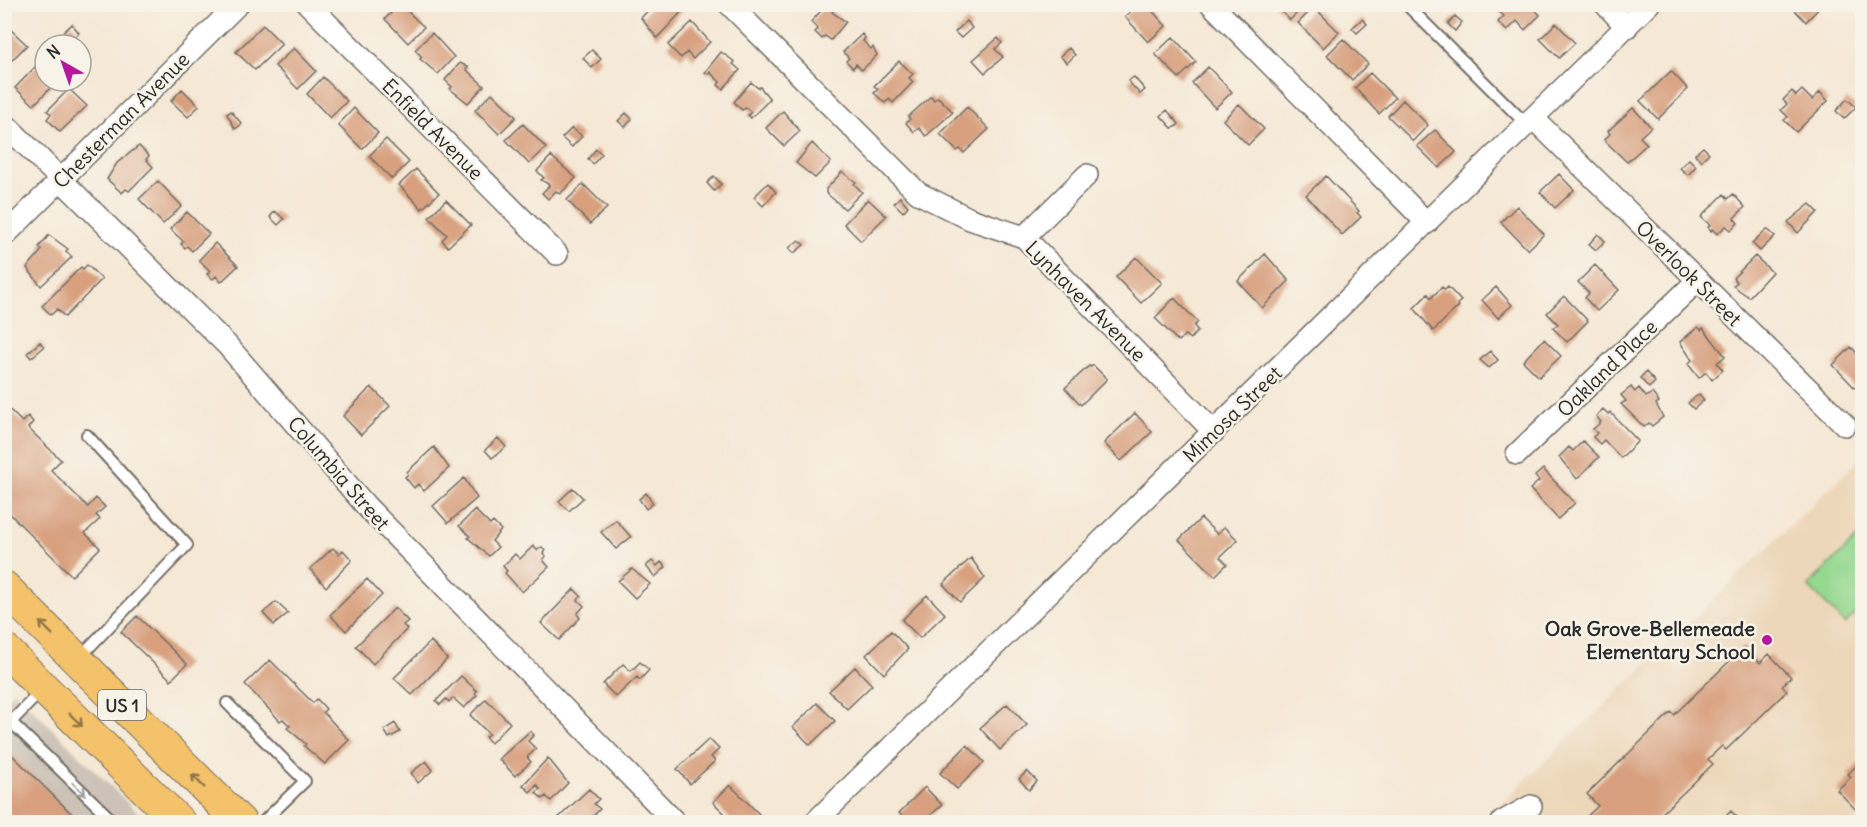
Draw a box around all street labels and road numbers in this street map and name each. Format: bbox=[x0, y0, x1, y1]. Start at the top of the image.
street label: Chesterman Avenue bbox=[48, 47, 194, 193]
street label: Enfield Avenue bbox=[377, 73, 489, 185]
street label: Overlook Street bbox=[1631, 215, 1747, 331]
street label: Lynhaven Avenue bbox=[1020, 235, 1152, 367]
street label: Oakland Place bbox=[1552, 314, 1662, 422]
street label: Mimosa Street bbox=[1177, 360, 1287, 467]
street label: Columbia Street bbox=[283, 411, 396, 535]
road number: US 1 bbox=[98, 690, 146, 720]

